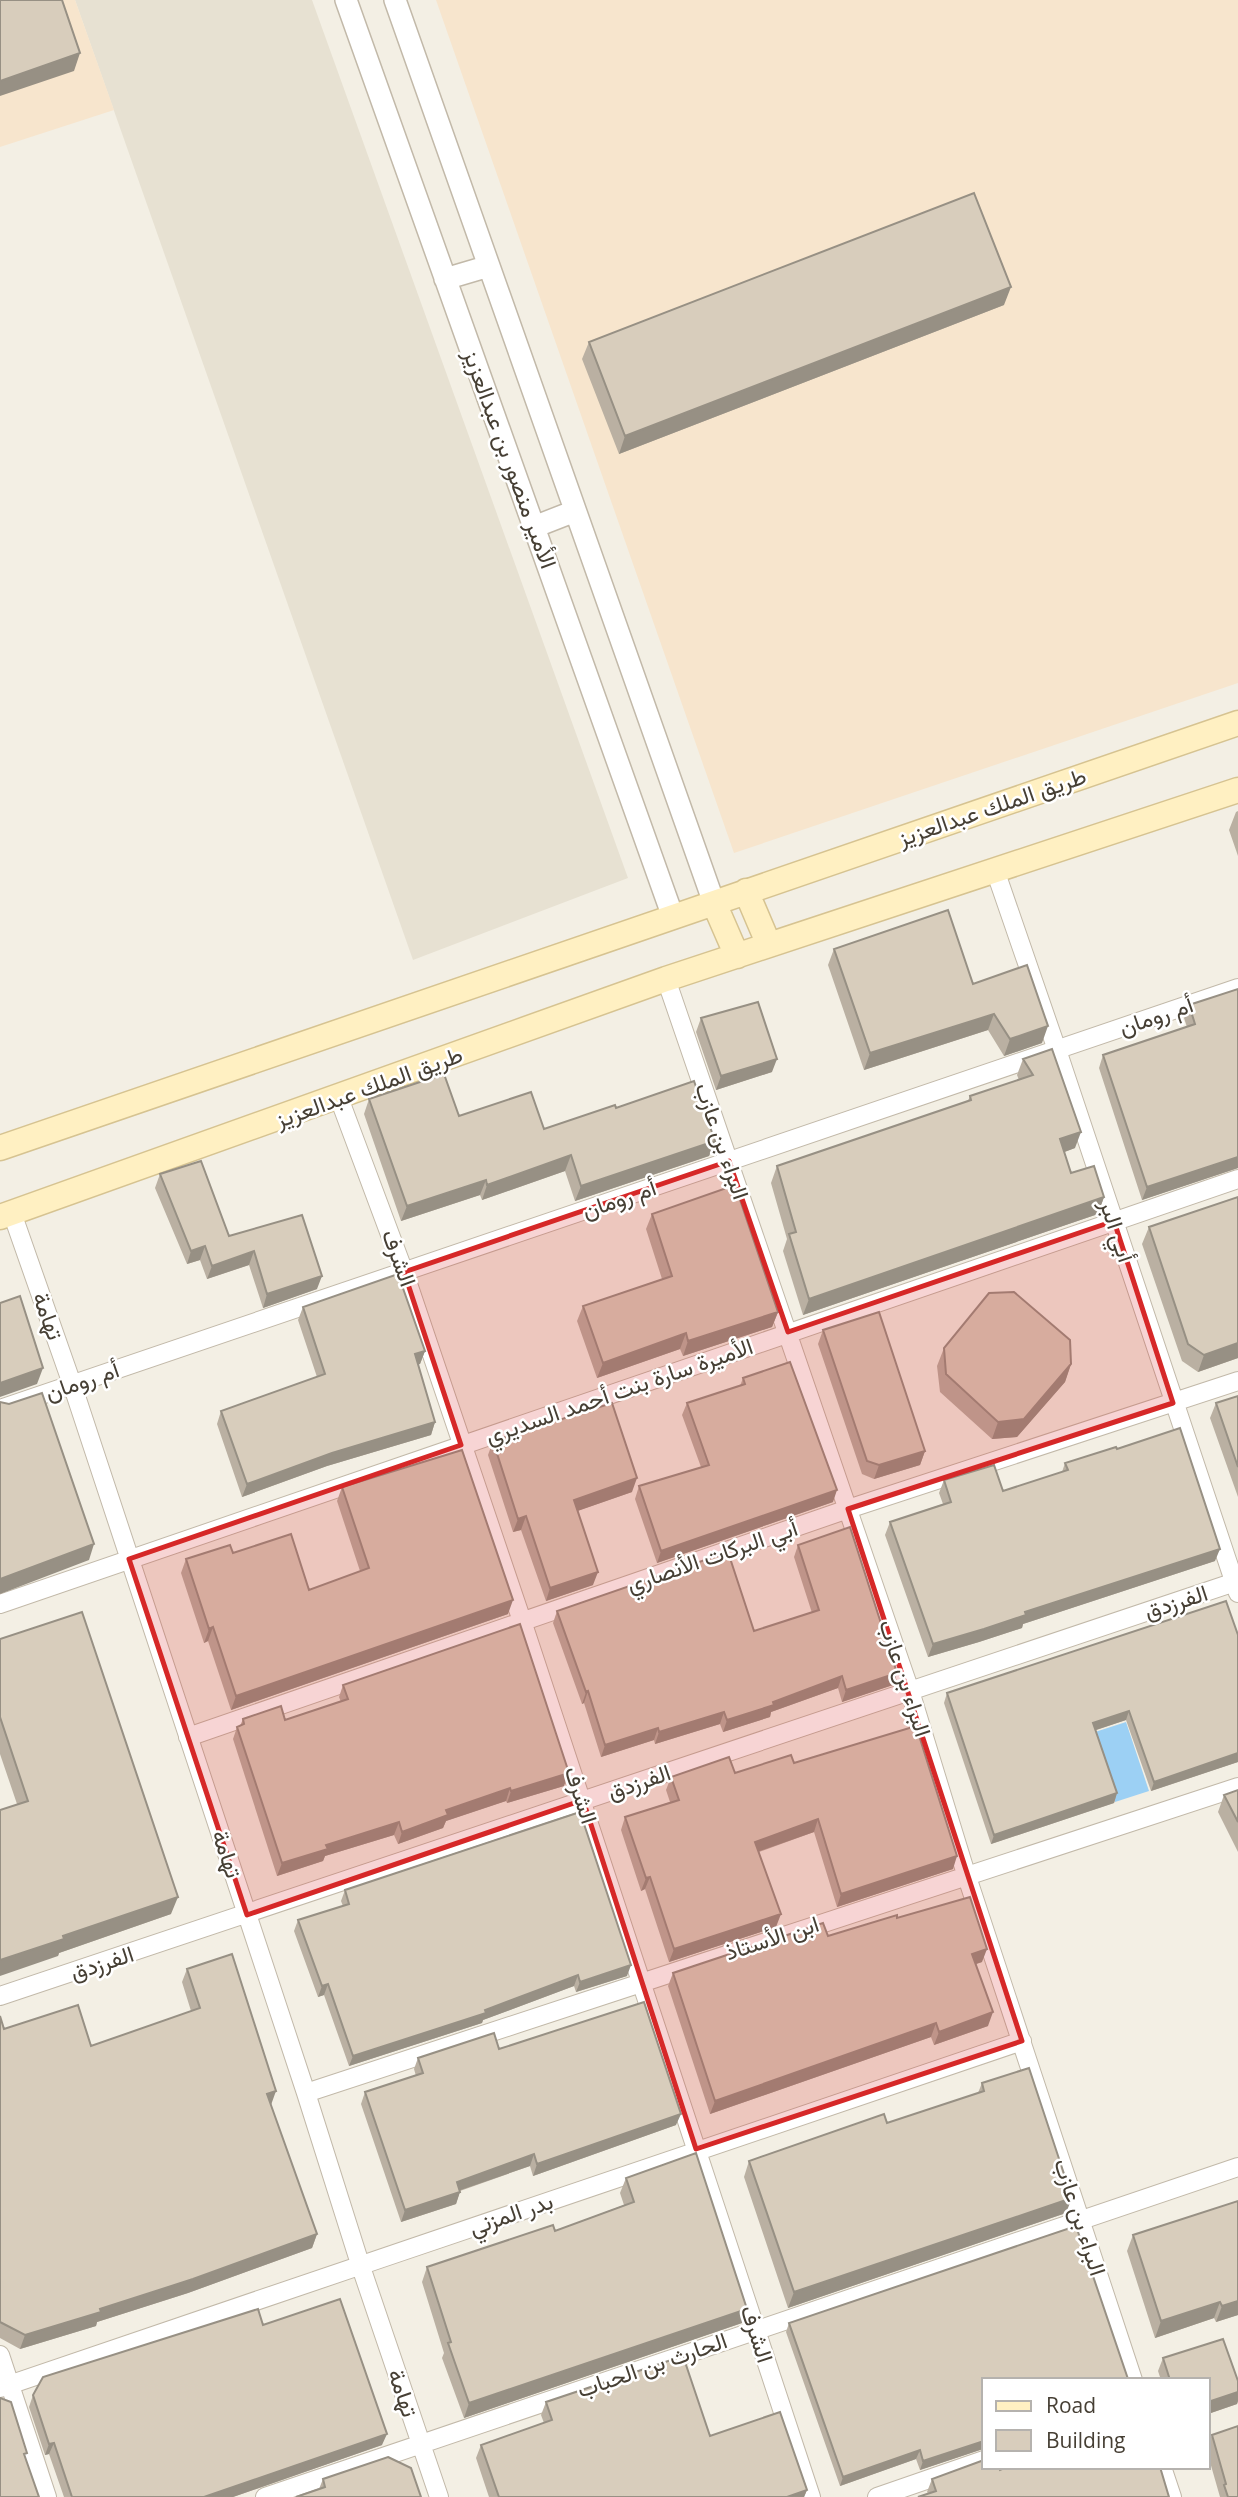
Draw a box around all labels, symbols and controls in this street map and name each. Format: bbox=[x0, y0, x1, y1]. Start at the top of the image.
street label: الأمير منصور بن عبدالعزيز bbox=[456, 344, 565, 573]
street label: طريق الملك عبدالعزيز bbox=[892, 759, 1090, 854]
street label: أم رومان bbox=[1114, 987, 1197, 1043]
street label: طريق الملك عبدالعزيز bbox=[270, 1037, 467, 1135]
street label: البراء بن عازب bbox=[688, 1078, 758, 1203]
street label: أم رومان bbox=[577, 1170, 660, 1226]
street label: أبي البر bbox=[1089, 1194, 1143, 1267]
street label: الشرف bbox=[375, 1225, 425, 1291]
street label: تهامة bbox=[26, 1287, 72, 1344]
street label: الأميرة سارة بنت أحمد السديري bbox=[481, 1329, 758, 1455]
street label: أم رومان bbox=[40, 1352, 123, 1408]
street label: أبي البركات الأنصاري bbox=[622, 1511, 803, 1603]
street label: الفرزدق bbox=[1140, 1576, 1212, 1626]
street label: البراء بن عازب bbox=[872, 1615, 940, 1740]
street label: الفرزدق bbox=[603, 1755, 675, 1807]
street label: الشرف bbox=[558, 1762, 606, 1828]
street label: تهامة bbox=[205, 1825, 251, 1882]
street label: ابن الأستاذ bbox=[721, 1907, 823, 1967]
street label: الفرزدق bbox=[66, 1937, 138, 1987]
street label: البراء بن عازب bbox=[1047, 2154, 1115, 2279]
street label: بدر المزني bbox=[464, 2184, 558, 2246]
street label: الشرف bbox=[734, 2301, 782, 2367]
street label: الحارث بن الحباب bbox=[572, 2323, 731, 2405]
street label: تهامة bbox=[381, 2364, 427, 2421]
legend bbox=[982, 2378, 1210, 2469]
text: Road bbox=[1046, 2391, 1096, 2419]
text: Building bbox=[1046, 2426, 1125, 2454]

